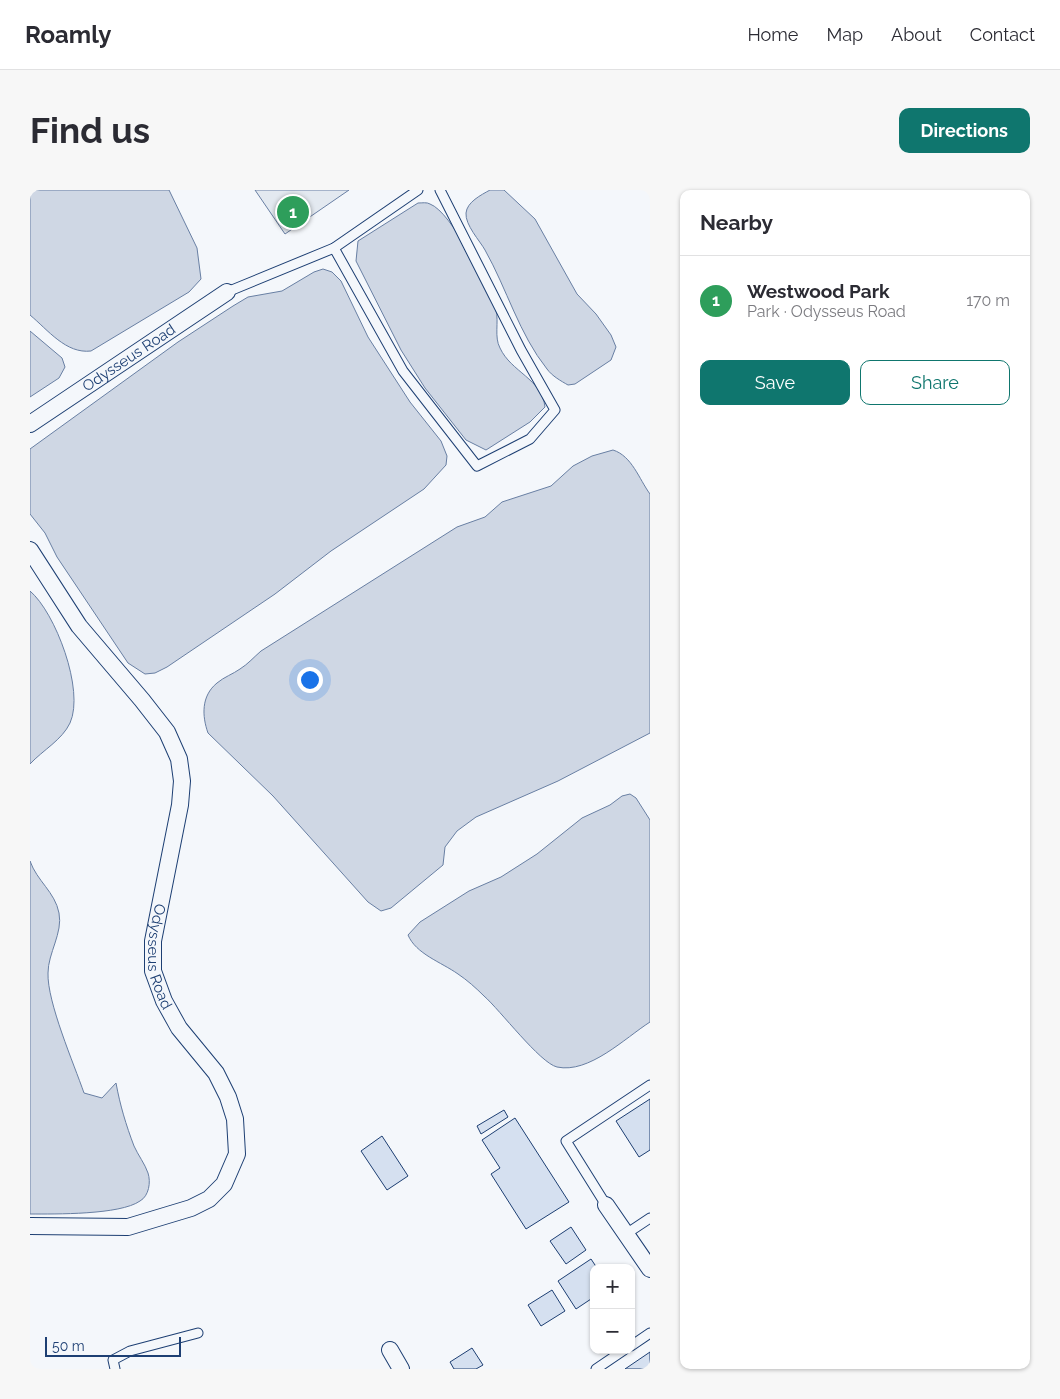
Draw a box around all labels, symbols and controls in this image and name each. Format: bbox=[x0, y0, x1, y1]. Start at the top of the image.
text: Roamly bbox=[25, 20, 111, 49]
text: Home bbox=[747, 24, 798, 45]
text: Map bbox=[826, 24, 863, 45]
text: About bbox=[891, 24, 942, 45]
text: Contact bbox=[970, 24, 1035, 45]
button: Directions bbox=[899, 108, 1030, 153]
text: Find us bbox=[30, 110, 150, 151]
pin: 1 bbox=[277, 193, 309, 231]
text: Nearby bbox=[700, 210, 773, 235]
text: Westwood Park bbox=[747, 280, 890, 302]
text: 1 bbox=[712, 291, 720, 310]
text: 170 m bbox=[966, 291, 1010, 310]
text: Park · Odysseus Road bbox=[747, 302, 906, 321]
street label: Odysseus Road bbox=[79, 320, 179, 395]
button: Save bbox=[700, 360, 850, 405]
button: Share bbox=[860, 360, 1010, 405]
your location bbox=[297, 667, 323, 693]
street label: Odysseus Road bbox=[144, 902, 176, 1013]
map controls bbox=[590, 1264, 635, 1354]
button: + bbox=[590, 1264, 635, 1309]
button: − bbox=[590, 1309, 635, 1354]
scale bar bbox=[45, 1334, 181, 1357]
text: 50 m bbox=[52, 1338, 85, 1354]

